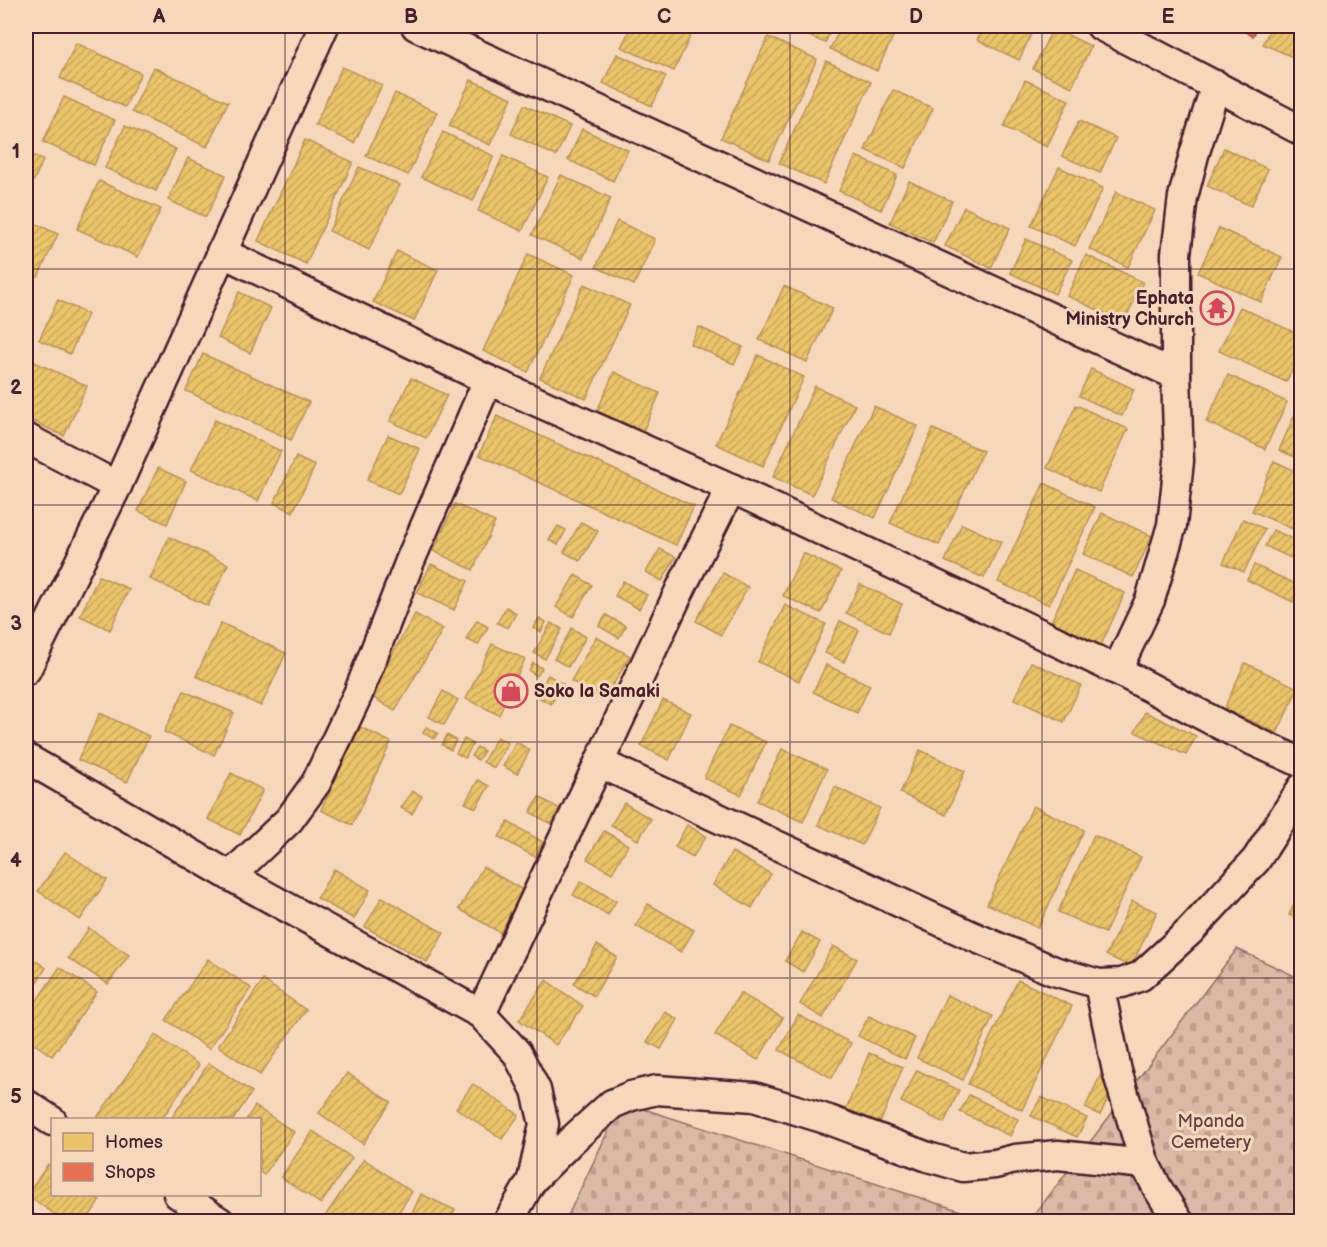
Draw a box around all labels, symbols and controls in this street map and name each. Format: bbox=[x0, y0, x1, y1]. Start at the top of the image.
text: A bbox=[152, 5, 166, 29]
text: B bbox=[404, 5, 418, 29]
text: C bbox=[657, 5, 671, 29]
text: D bbox=[909, 5, 923, 29]
text: E bbox=[1162, 5, 1175, 29]
text: 1 bbox=[12, 140, 20, 164]
place label: Ephata Ministry Church bbox=[1066, 288, 1194, 330]
temple icon: Ephata Ministry Church bbox=[1199, 290, 1235, 326]
text: 2 bbox=[10, 376, 22, 400]
text: 3 bbox=[10, 612, 22, 636]
shop icon: Soko la Samaki bbox=[493, 673, 529, 709]
place label: Soko la Samaki bbox=[534, 681, 660, 702]
text: 4 bbox=[10, 849, 22, 873]
text: 5 bbox=[10, 1085, 22, 1109]
park label: Mpanda Cemetery bbox=[1171, 1111, 1252, 1153]
legend bbox=[51, 1118, 261, 1196]
text: Homes bbox=[105, 1132, 163, 1153]
text: Shops bbox=[105, 1162, 156, 1183]

